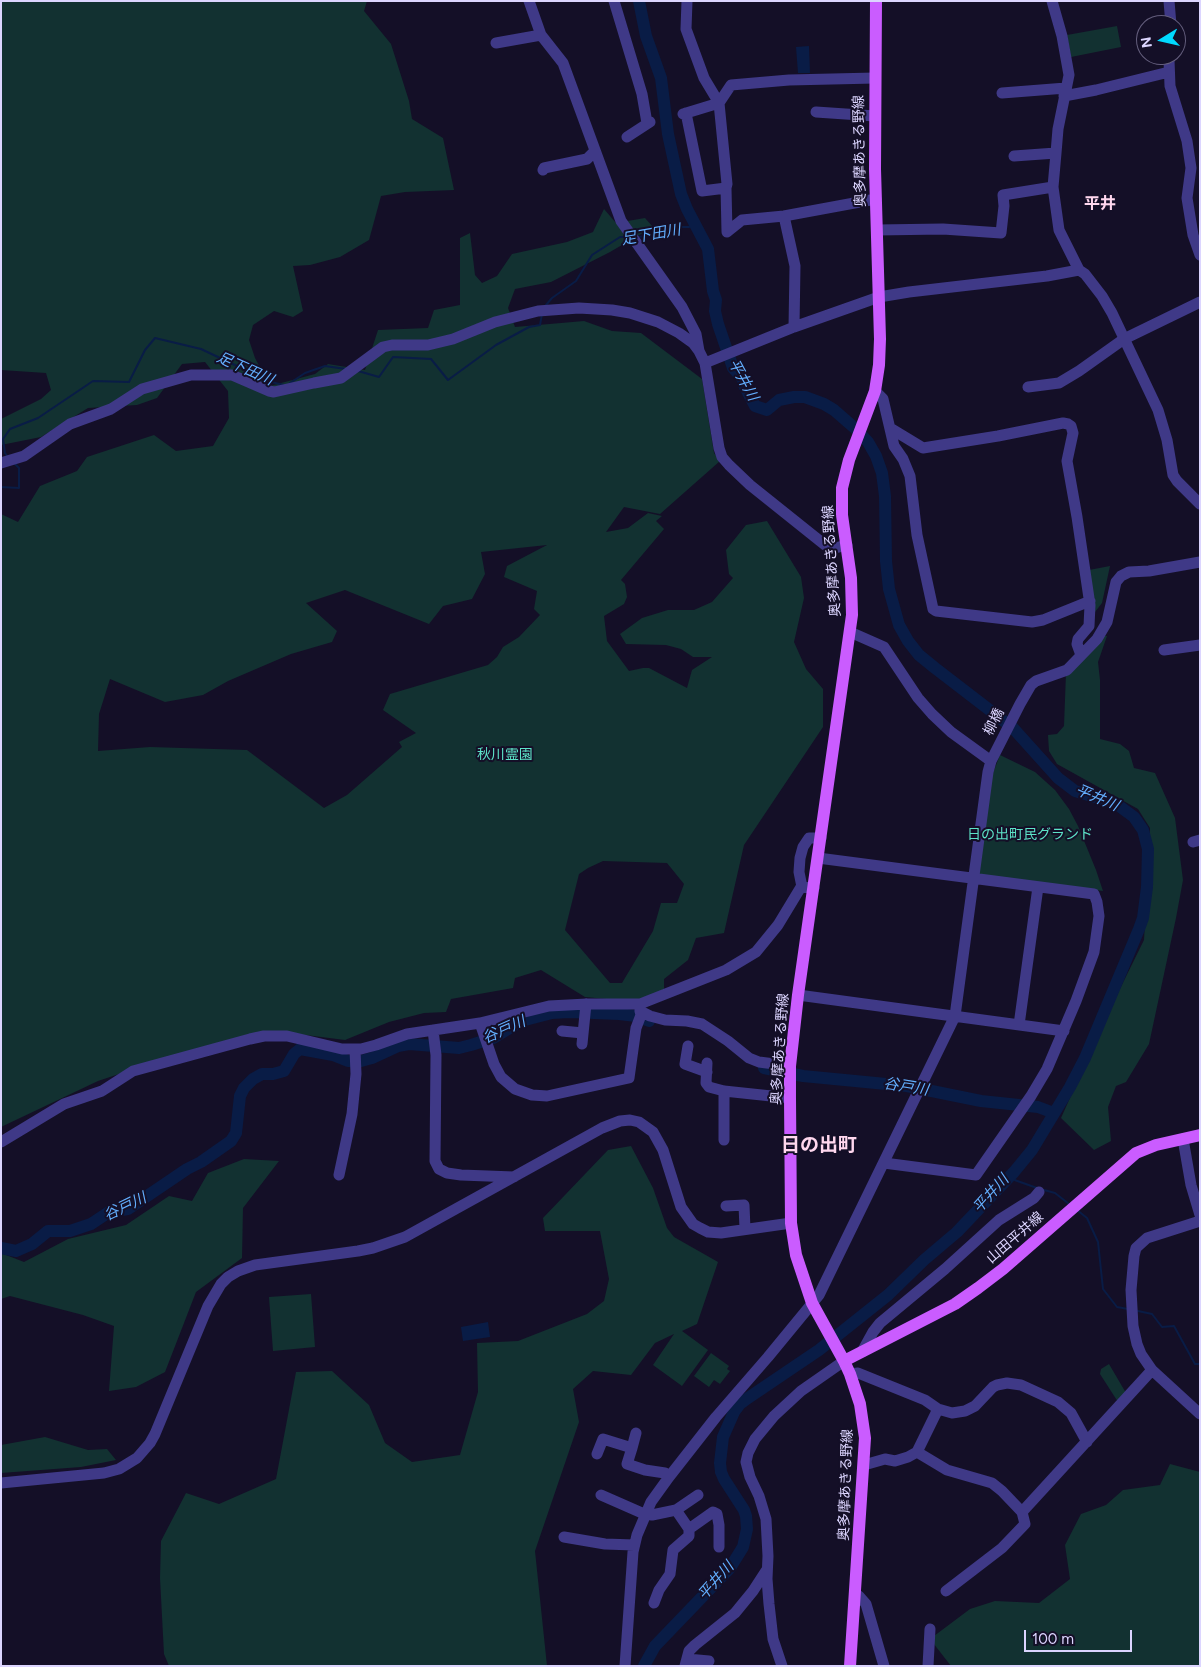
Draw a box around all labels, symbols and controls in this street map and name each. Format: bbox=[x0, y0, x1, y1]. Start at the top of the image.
north arrow bbox=[1136, 15, 1186, 65]
text: N bbox=[1137, 36, 1156, 49]
street label: 奥多摩あきる野線 bbox=[851, 95, 869, 207]
district label: 平井 bbox=[1084, 194, 1116, 214]
water label: 足下田川 bbox=[620, 221, 682, 249]
water label: 足下田川 bbox=[214, 349, 276, 389]
water label: 平井川 bbox=[724, 356, 762, 404]
street label: 奥多摩あきる野線 bbox=[820, 505, 844, 617]
street label: 柳橋 bbox=[980, 706, 1008, 738]
park label: 秋川霊園 bbox=[477, 747, 533, 763]
water label: 平井川 bbox=[1073, 781, 1121, 815]
park label: 日の出町民グランド bbox=[967, 827, 1093, 843]
street label: 奥多摩あきる野線 bbox=[768, 993, 792, 1105]
water label: 谷戸川 bbox=[480, 1013, 528, 1047]
water label: 谷戸川 bbox=[882, 1075, 930, 1099]
district label: 日の出町 bbox=[781, 1134, 857, 1156]
water label: 平井川 bbox=[969, 1171, 1013, 1217]
water label: 谷戸川 bbox=[101, 1189, 149, 1225]
street label: 山田平井線 bbox=[983, 1209, 1047, 1267]
street label: 奥多摩あきる野線 bbox=[836, 1429, 856, 1541]
water label: 平井川 bbox=[694, 1558, 738, 1604]
scale bar bbox=[1026, 1620, 1134, 1652]
text: 100 m bbox=[1032, 1630, 1074, 1648]

